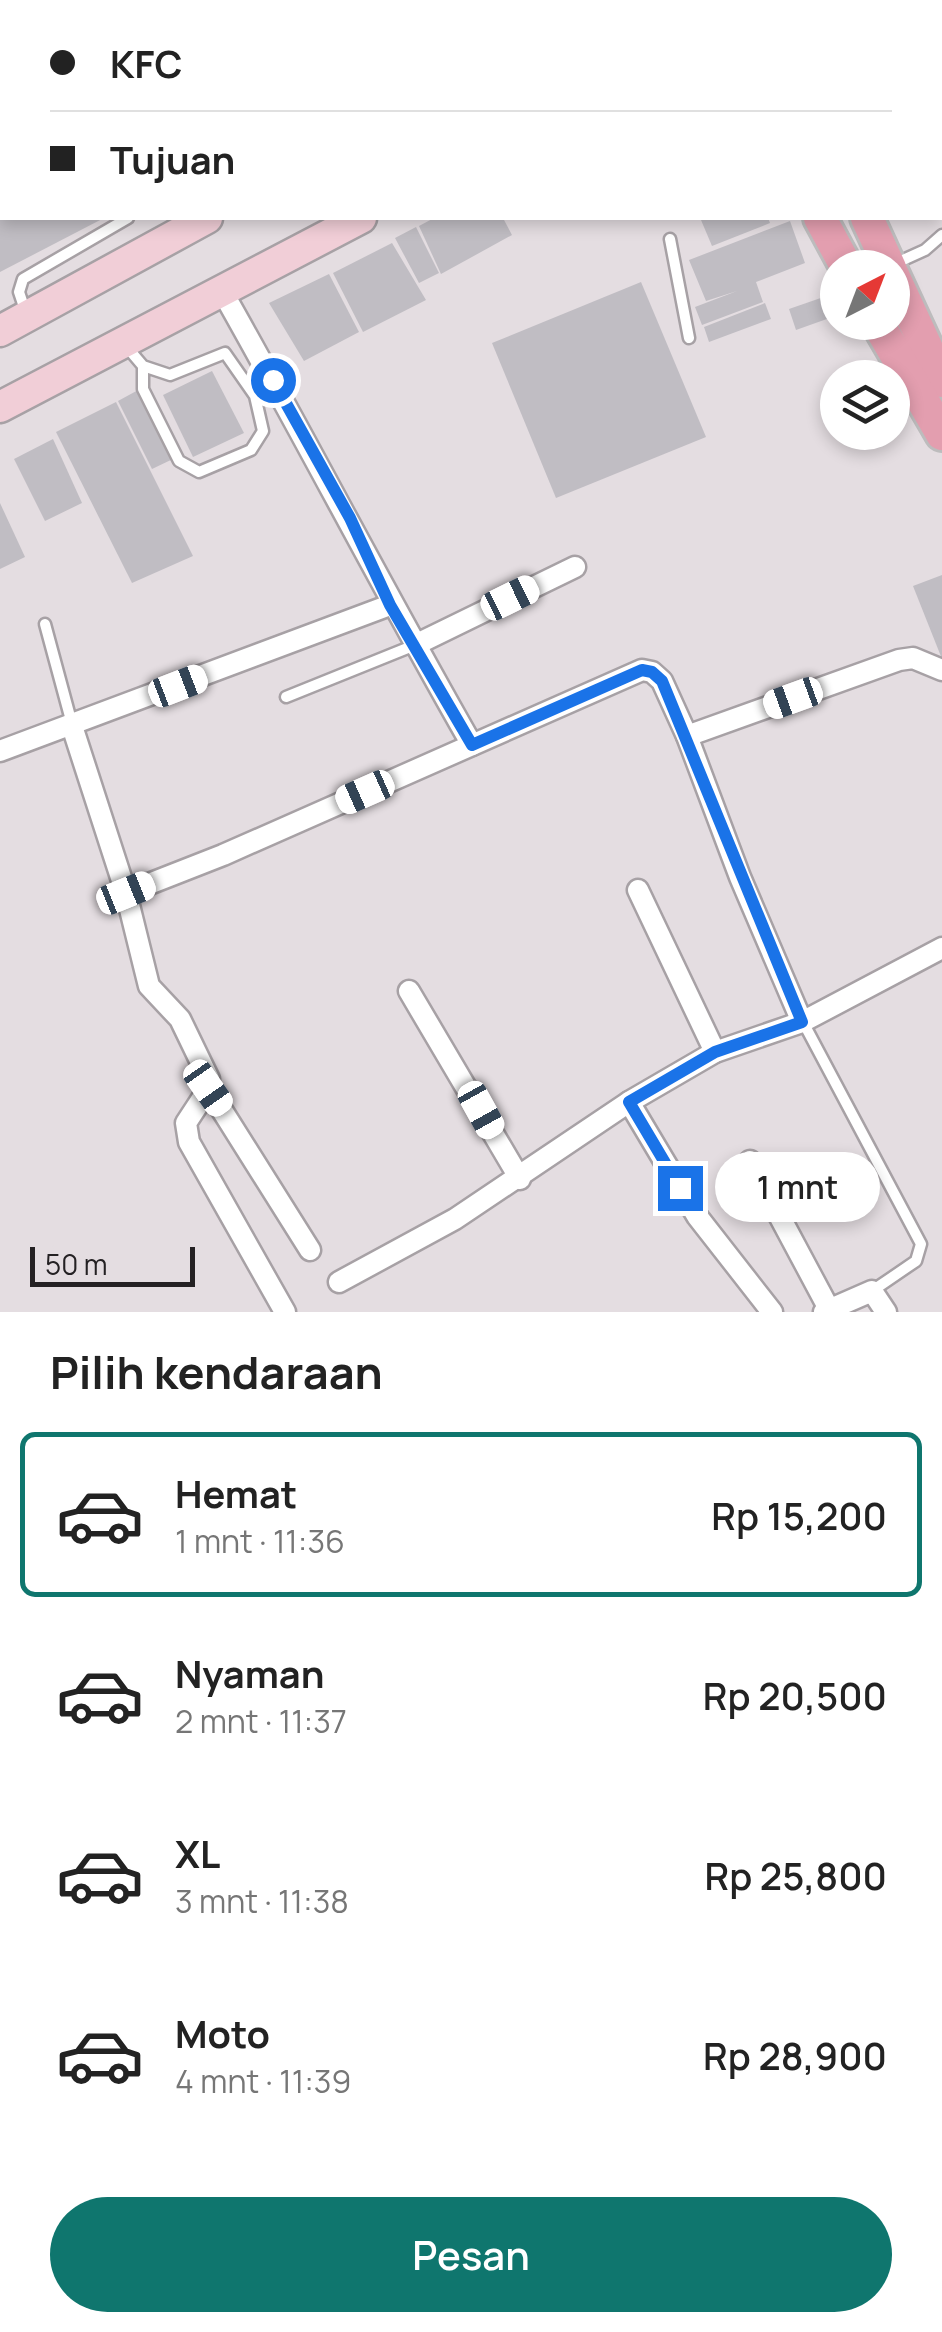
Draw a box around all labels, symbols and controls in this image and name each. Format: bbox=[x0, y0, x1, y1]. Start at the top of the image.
text: KFC bbox=[110, 37, 183, 89]
text: Tujuan bbox=[110, 133, 235, 185]
north arrow bbox=[820, 250, 910, 340]
map controls bbox=[820, 250, 910, 450]
route start bbox=[251, 358, 296, 403]
button: layers bbox=[820, 360, 910, 450]
car bbox=[476, 571, 544, 625]
car bbox=[145, 661, 211, 711]
car bbox=[760, 674, 826, 722]
car bbox=[331, 766, 399, 818]
car bbox=[93, 868, 159, 918]
car bbox=[179, 1055, 237, 1121]
car bbox=[453, 1076, 509, 1144]
callout: 1 mnt bbox=[715, 1153, 880, 1223]
text: 1 mnt bbox=[757, 1165, 838, 1209]
route end bbox=[658, 1166, 703, 1211]
scale bar bbox=[30, 1242, 195, 1286]
text: 50 m bbox=[45, 1245, 108, 1283]
text: Pilih kendaraan bbox=[50, 1341, 383, 1403]
text: Hemat bbox=[175, 1467, 297, 1519]
icon: car bbox=[55, 1470, 145, 1560]
text: Rp 15,200 bbox=[711, 1489, 887, 1541]
text: 1 mnt · 11:36 bbox=[175, 1519, 345, 1563]
text: Nyaman bbox=[175, 1647, 325, 1699]
icon: car bbox=[55, 1650, 145, 1740]
text: Rp 20,500 bbox=[703, 1669, 887, 1721]
text: 2 mnt · 11:37 bbox=[175, 1699, 347, 1743]
text: XL bbox=[175, 1827, 220, 1879]
icon: car bbox=[55, 1830, 145, 1920]
text: Rp 25,800 bbox=[704, 1849, 887, 1901]
text: 3 mnt · 11:38 bbox=[175, 1879, 349, 1923]
text: Moto bbox=[175, 2007, 270, 2059]
icon: car bbox=[55, 2010, 145, 2100]
text: Rp 28,900 bbox=[703, 2029, 887, 2081]
text: 4 mnt · 11:39 bbox=[175, 2059, 351, 2103]
button: Pesan bbox=[50, 2197, 892, 2312]

